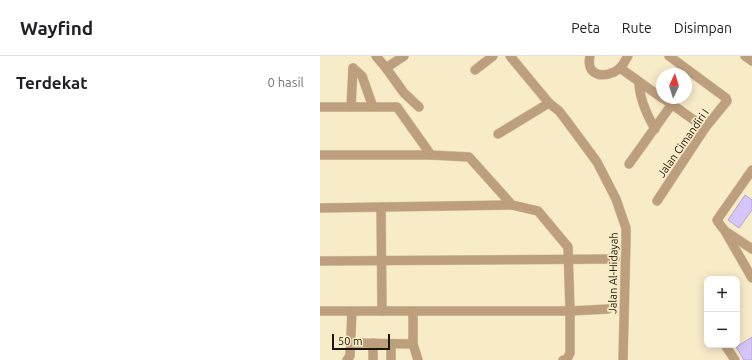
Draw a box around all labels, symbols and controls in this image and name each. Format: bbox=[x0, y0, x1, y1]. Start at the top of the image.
text: Wayfind bbox=[20, 17, 93, 39]
text: Peta bbox=[571, 20, 600, 36]
text: Rute bbox=[622, 20, 652, 36]
text: Disimpan bbox=[674, 20, 732, 36]
north arrow bbox=[656, 68, 692, 104]
text: Terdekat bbox=[16, 73, 88, 92]
text: 0 hasil bbox=[267, 75, 304, 89]
street label: Jalan Cimandiri I bbox=[655, 107, 711, 179]
street label: Jalan Al-Hidayah bbox=[606, 232, 620, 314]
map controls bbox=[704, 276, 740, 348]
button: + bbox=[704, 276, 740, 312]
button: − bbox=[704, 312, 740, 348]
scale bar bbox=[332, 332, 390, 351]
text: 50 m bbox=[338, 335, 362, 347]

